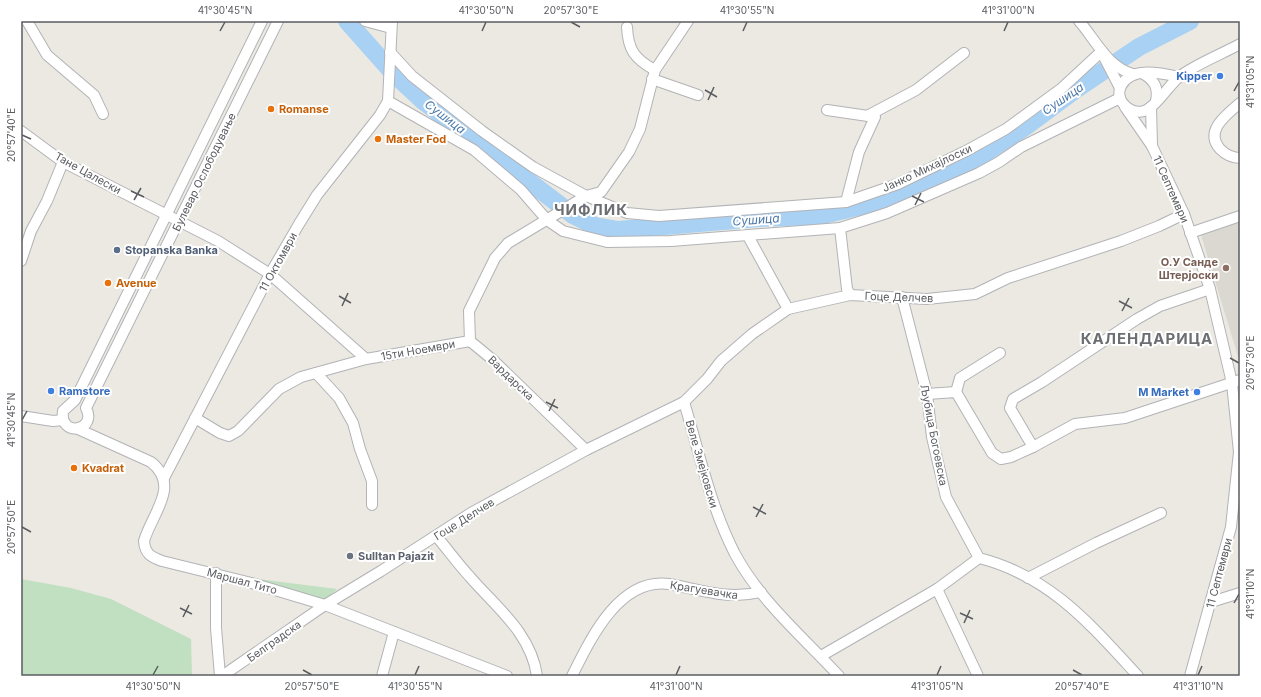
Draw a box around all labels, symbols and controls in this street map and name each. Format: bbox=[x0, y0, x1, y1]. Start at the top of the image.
text: 41°30'45"N bbox=[198, 4, 252, 16]
text: 41°30'50"N bbox=[459, 4, 513, 16]
text: 20°57'30"E bbox=[544, 4, 598, 16]
text: 41°30'55"N bbox=[720, 4, 774, 16]
text: 41°31'00"N bbox=[982, 4, 1034, 16]
text: 41°31'05"N bbox=[1244, 56, 1256, 108]
place label: Kipper bbox=[1176, 69, 1213, 83]
marker: Kipper bbox=[1215, 71, 1225, 81]
water label: Сушица bbox=[1039, 79, 1086, 118]
water label: Сушица bbox=[422, 96, 469, 137]
place label: Romanse bbox=[279, 102, 329, 116]
marker: Romanse bbox=[266, 104, 276, 114]
text: 20°57'40"E bbox=[5, 108, 17, 162]
street label: Булевар Ослободување bbox=[169, 110, 239, 234]
place label: Master Fod bbox=[386, 132, 446, 146]
marker: Master Fod bbox=[373, 134, 383, 144]
street label: Јанко Михајлоски bbox=[880, 141, 974, 195]
street label: Тане Цалески bbox=[52, 149, 124, 197]
street label: 11 Септември bbox=[1150, 153, 1192, 225]
district label: ЧИФЛИК bbox=[554, 200, 628, 219]
water label: Сушица bbox=[732, 210, 780, 229]
street label: 11 Октомври bbox=[256, 230, 300, 294]
place label: Stopanska Banka bbox=[125, 243, 218, 257]
marker: Stopanska Banka bbox=[112, 245, 122, 255]
place label: О.У Санде Штерјоски bbox=[1159, 255, 1218, 282]
marker: О.У Санде Штерјоски bbox=[1221, 263, 1231, 273]
place label: Avenue bbox=[116, 276, 157, 290]
marker: Avenue bbox=[103, 278, 113, 288]
street label: Гоце Делчев bbox=[864, 289, 934, 305]
district label: КАЛЕНДАРИЦА bbox=[1081, 329, 1213, 348]
text: 20°57'30"E bbox=[1244, 336, 1256, 390]
street label: 15ти Ноември bbox=[380, 337, 456, 363]
street label: Вардарска bbox=[485, 353, 537, 403]
street label: Љубица Богоевска bbox=[917, 383, 951, 487]
place label: Ramstore bbox=[59, 384, 111, 398]
place label: M Market bbox=[1138, 385, 1189, 399]
marker: Ramstore bbox=[46, 386, 56, 396]
marker: M Market bbox=[1192, 387, 1202, 397]
text: 41°30'45"N bbox=[5, 393, 17, 447]
street label: Веле Змејковски bbox=[683, 418, 721, 510]
place label: Kvadrat bbox=[82, 461, 124, 475]
marker: Kvadrat bbox=[69, 463, 79, 473]
street label: Гоце Делчев bbox=[431, 495, 497, 543]
text: 20°57'50"E bbox=[5, 500, 17, 554]
street label: 11 Септември bbox=[1203, 536, 1235, 610]
place label: Sulltan Pajazit bbox=[358, 549, 434, 563]
marker: Sulltan Pajazit bbox=[345, 551, 355, 561]
street label: Маршал Тито bbox=[205, 565, 279, 597]
text: 41°31'10"N bbox=[1244, 569, 1256, 619]
street label: Крагуевачка bbox=[669, 578, 739, 602]
street label: Белградска bbox=[244, 617, 304, 665]
text: 41°30'50"N bbox=[126, 680, 180, 692]
text: 20°57'50"E bbox=[285, 680, 339, 692]
text: 41°30'55"N bbox=[388, 680, 442, 692]
text: 41°31'00"N bbox=[650, 680, 702, 692]
text: 41°31'05"N bbox=[911, 680, 963, 692]
text: 20°57'40"E bbox=[1055, 680, 1109, 692]
text: 41°31'10"N bbox=[1173, 680, 1223, 692]

